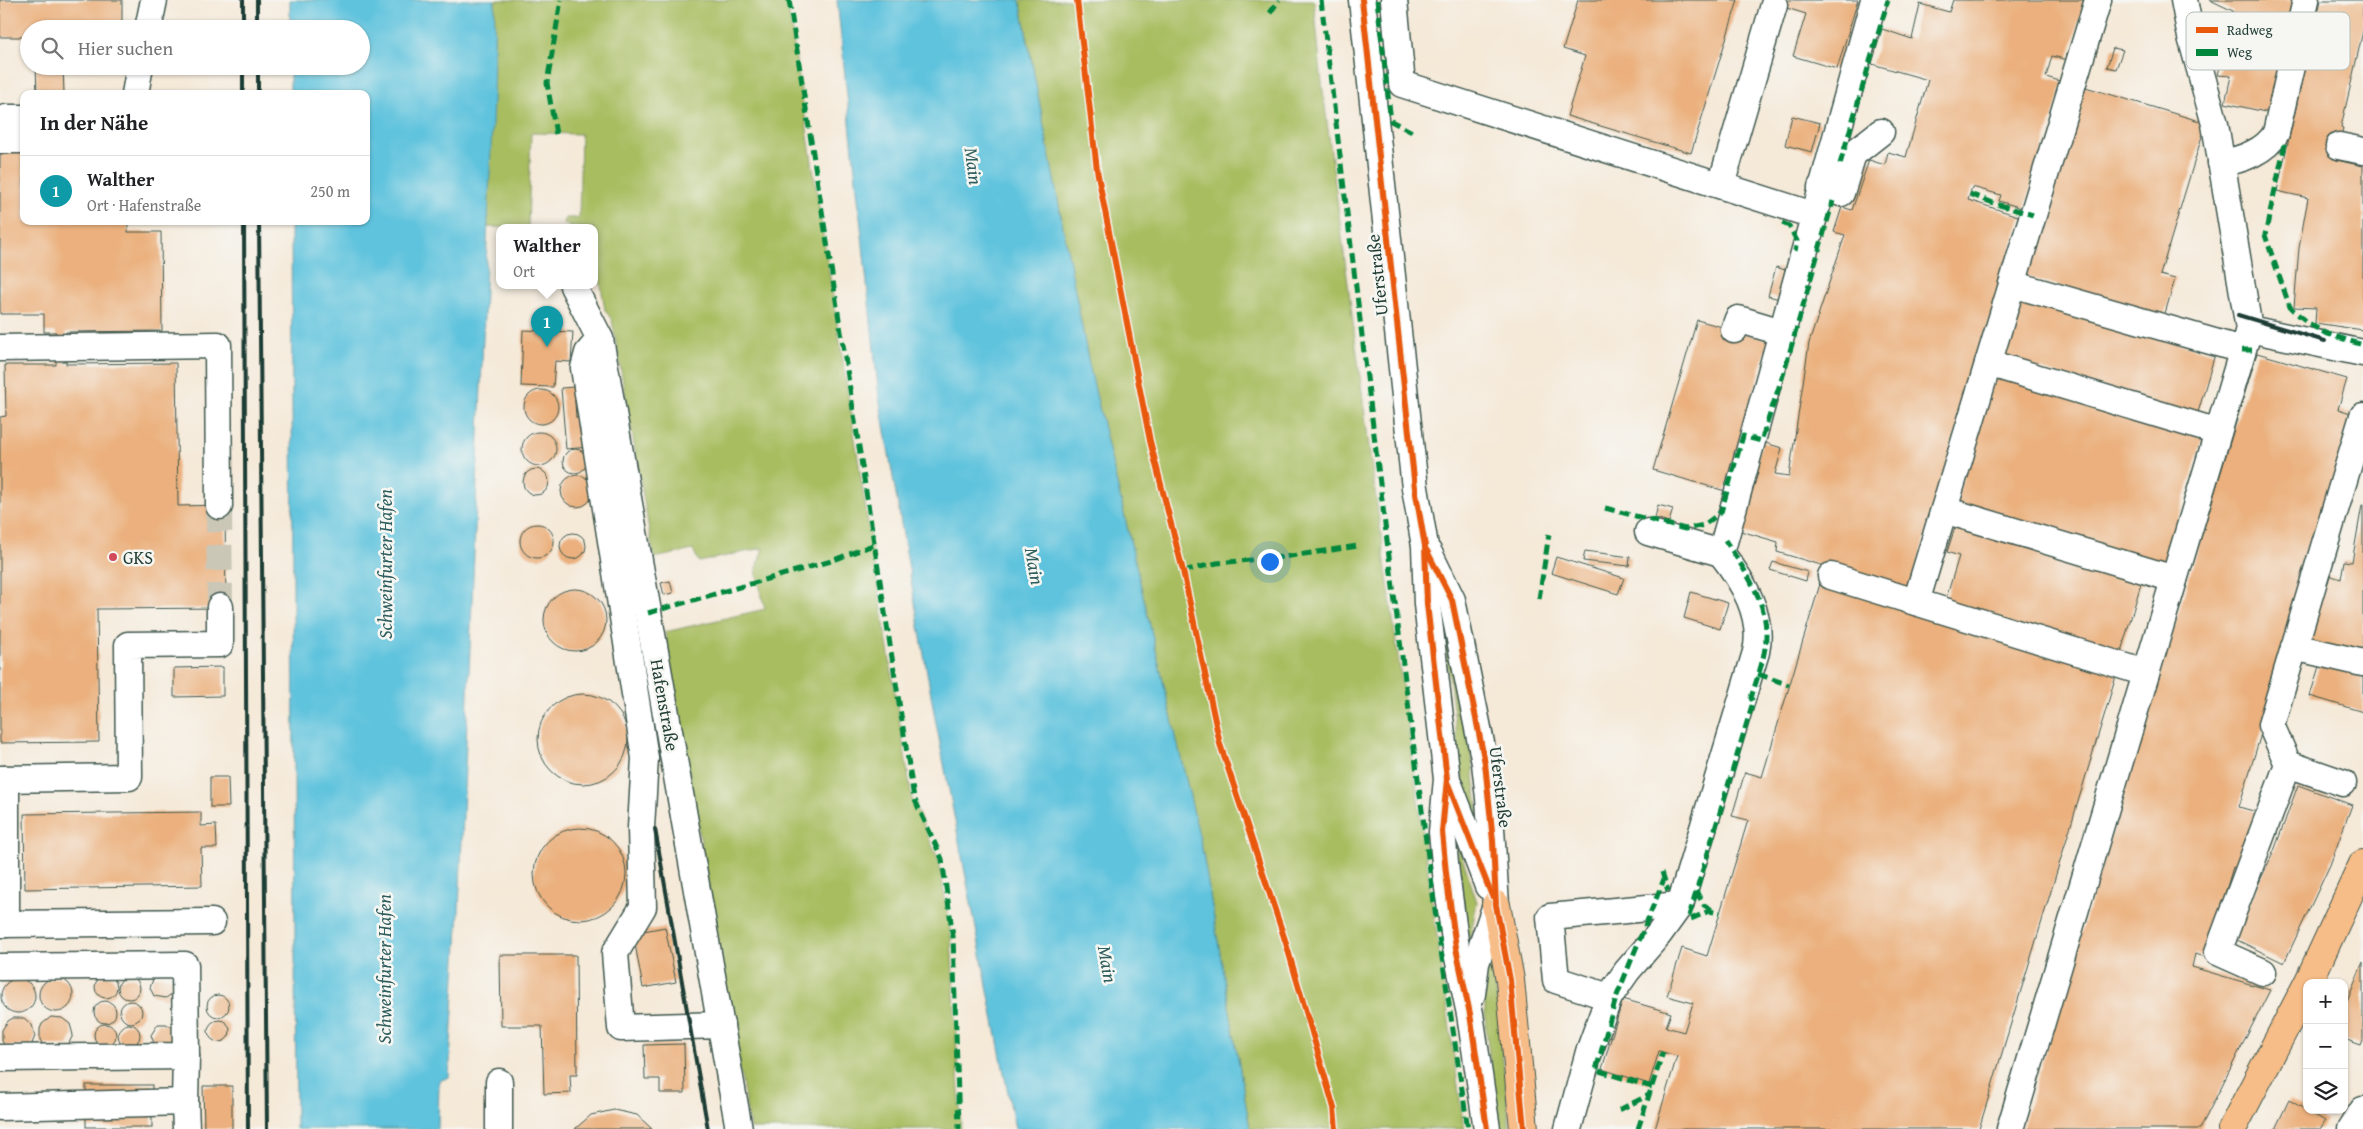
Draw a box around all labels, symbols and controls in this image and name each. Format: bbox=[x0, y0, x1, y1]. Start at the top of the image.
legend bbox=[2186, 12, 2350, 70]
search box bbox=[20, 20, 370, 75]
text: Radweg bbox=[2227, 20, 2272, 40]
icon: search bbox=[38, 34, 66, 62]
text: Hier suchen bbox=[78, 34, 173, 62]
text: Weg bbox=[2227, 42, 2252, 62]
text: In der Nähe bbox=[40, 107, 148, 138]
water label: Main bbox=[958, 145, 991, 187]
text: Walther bbox=[87, 165, 155, 193]
text: 1 bbox=[52, 179, 60, 203]
text: 250 m bbox=[310, 179, 350, 203]
text: Ort · Hafenstraße bbox=[87, 193, 201, 217]
popup bbox=[496, 224, 598, 289]
text: Walther bbox=[513, 231, 581, 259]
street label: Uferstraße bbox=[1359, 233, 1395, 317]
text: Ort bbox=[513, 259, 535, 283]
pin: 1 bbox=[531, 306, 563, 347]
water label: Schweinfurter Hafen bbox=[371, 489, 399, 639]
place label: GKS bbox=[123, 544, 153, 571]
water label: Main bbox=[1018, 545, 1052, 587]
your location bbox=[1257, 549, 1283, 575]
marker: GKS bbox=[107, 551, 119, 563]
street label: Hafenstraße bbox=[644, 657, 686, 753]
street label: Uferstraße bbox=[1483, 745, 1519, 829]
water label: Schweinfurter Hafen bbox=[370, 894, 398, 1044]
water label: Main bbox=[1091, 943, 1125, 985]
map controls bbox=[2303, 979, 2348, 1114]
button: + bbox=[2303, 979, 2348, 1024]
button: − bbox=[2303, 1024, 2348, 1069]
button: layers bbox=[2303, 1069, 2348, 1114]

